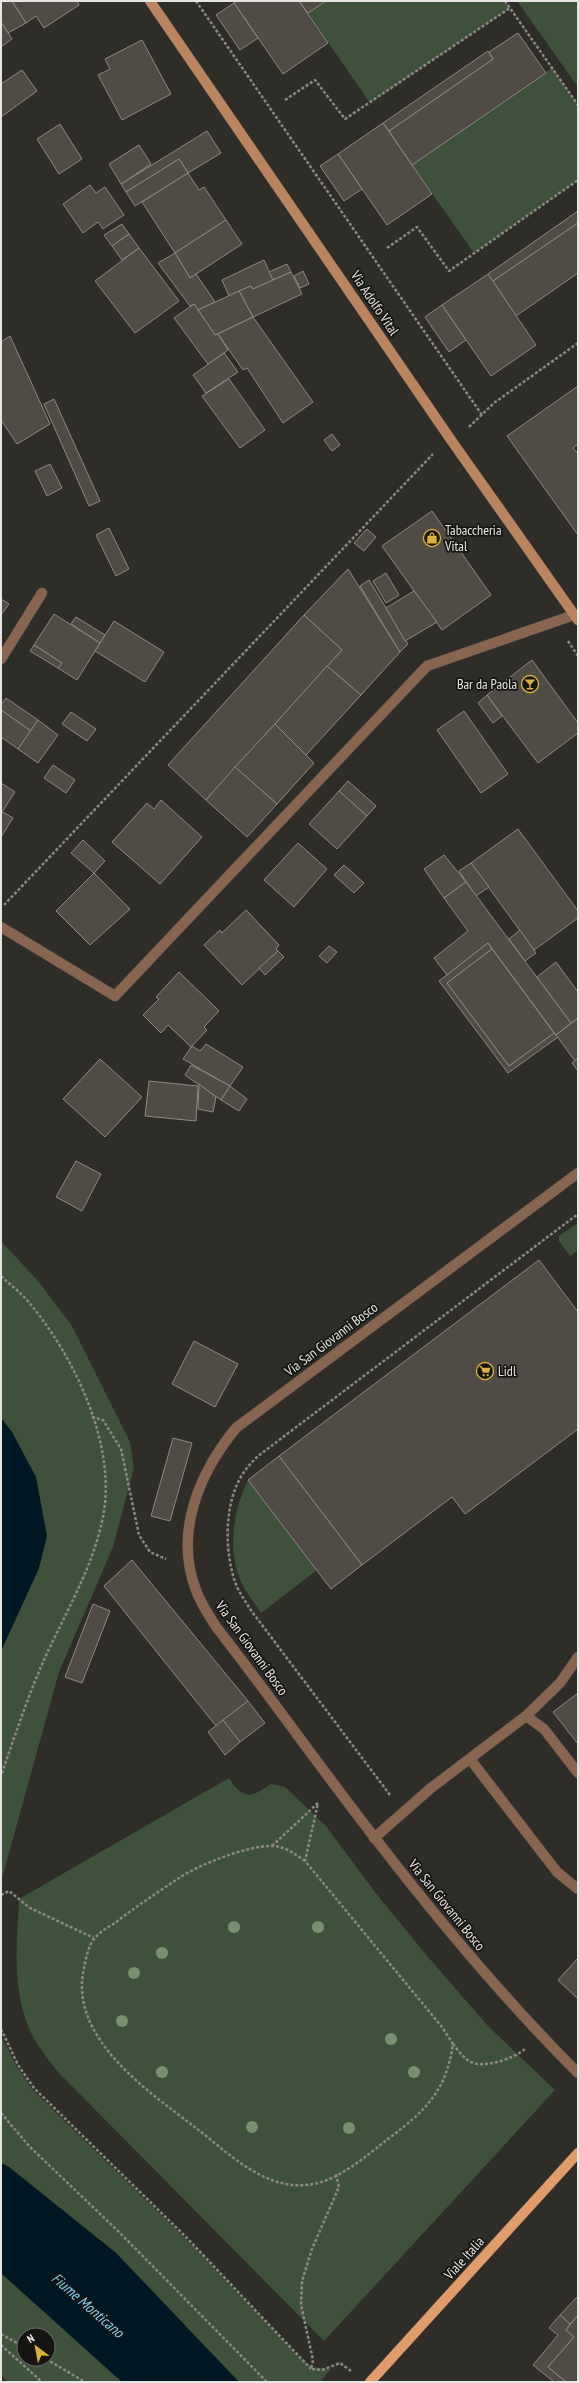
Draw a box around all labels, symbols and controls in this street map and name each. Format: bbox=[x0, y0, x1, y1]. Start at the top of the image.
street label: Via Adolfo Vital bbox=[346, 266, 404, 339]
place label: Tabaccheria Vital bbox=[444, 521, 502, 555]
shop icon: Tabaccheria Vital bbox=[422, 528, 442, 548]
bar icon: Bar da Paola bbox=[520, 674, 540, 694]
place label: Bar da Paola bbox=[457, 675, 517, 693]
street label: Via San Giovanni Bosco bbox=[280, 1298, 381, 1381]
supermarket icon: Lidl bbox=[475, 1361, 495, 1381]
place label: Lidl bbox=[498, 1362, 517, 1380]
street label: Via San Giovanni Bosco bbox=[211, 1597, 292, 1699]
street label: Via San Giovanni Bosco bbox=[404, 1855, 489, 1954]
street label: Viale Italia bbox=[439, 2233, 488, 2284]
water label: Fiume Monticano bbox=[48, 2268, 129, 2343]
north arrow bbox=[16, 2327, 56, 2367]
text: N bbox=[24, 2331, 37, 2346]

